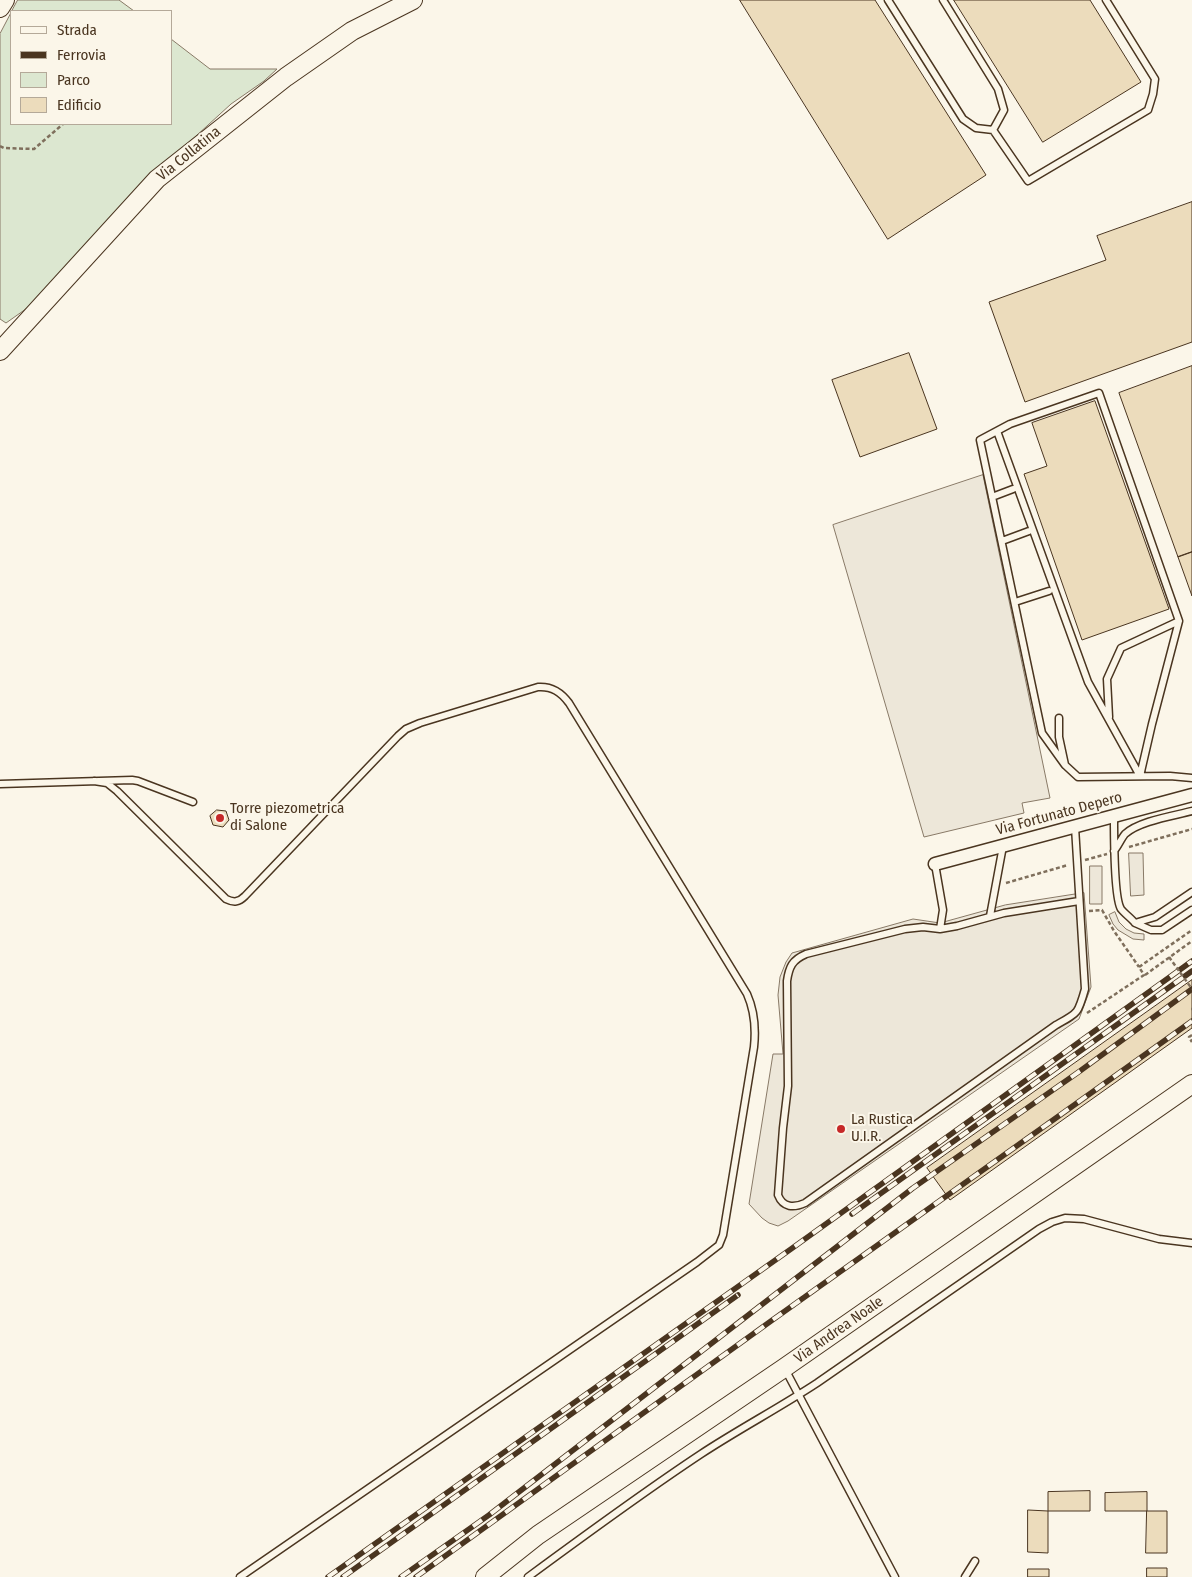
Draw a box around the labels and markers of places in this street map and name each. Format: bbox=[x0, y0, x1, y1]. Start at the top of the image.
place label: Torre piezometrica di Salone bbox=[230, 800, 344, 835]
marker: Torre piezometrica di Salone bbox=[214, 812, 226, 824]
place label: La Rustica U.I.R. bbox=[851, 1111, 913, 1146]
marker: La Rustica U.I.R. bbox=[835, 1123, 847, 1135]

